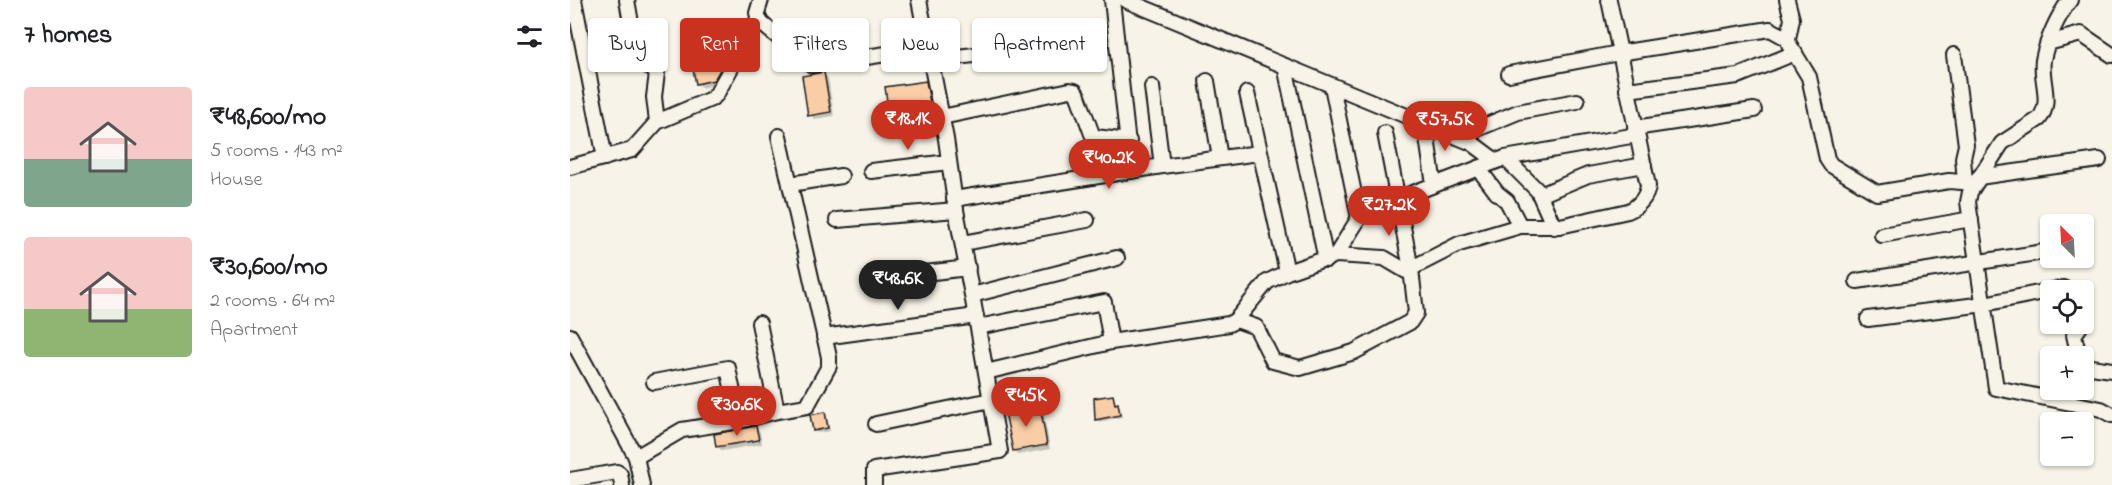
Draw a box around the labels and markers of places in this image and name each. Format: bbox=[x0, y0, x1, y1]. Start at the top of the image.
pin: ₹18.1K bbox=[859, 100, 957, 151]
pin: ₹57.5K bbox=[1396, 101, 1494, 152]
pin: ₹40.2K bbox=[1060, 139, 1158, 190]
pin: ₹27.2K bbox=[1340, 186, 1438, 237]
pin: ₹48.6K bbox=[849, 260, 947, 311]
pin: ₹45K bbox=[990, 377, 1062, 428]
pin: ₹30.6K bbox=[688, 386, 786, 437]

